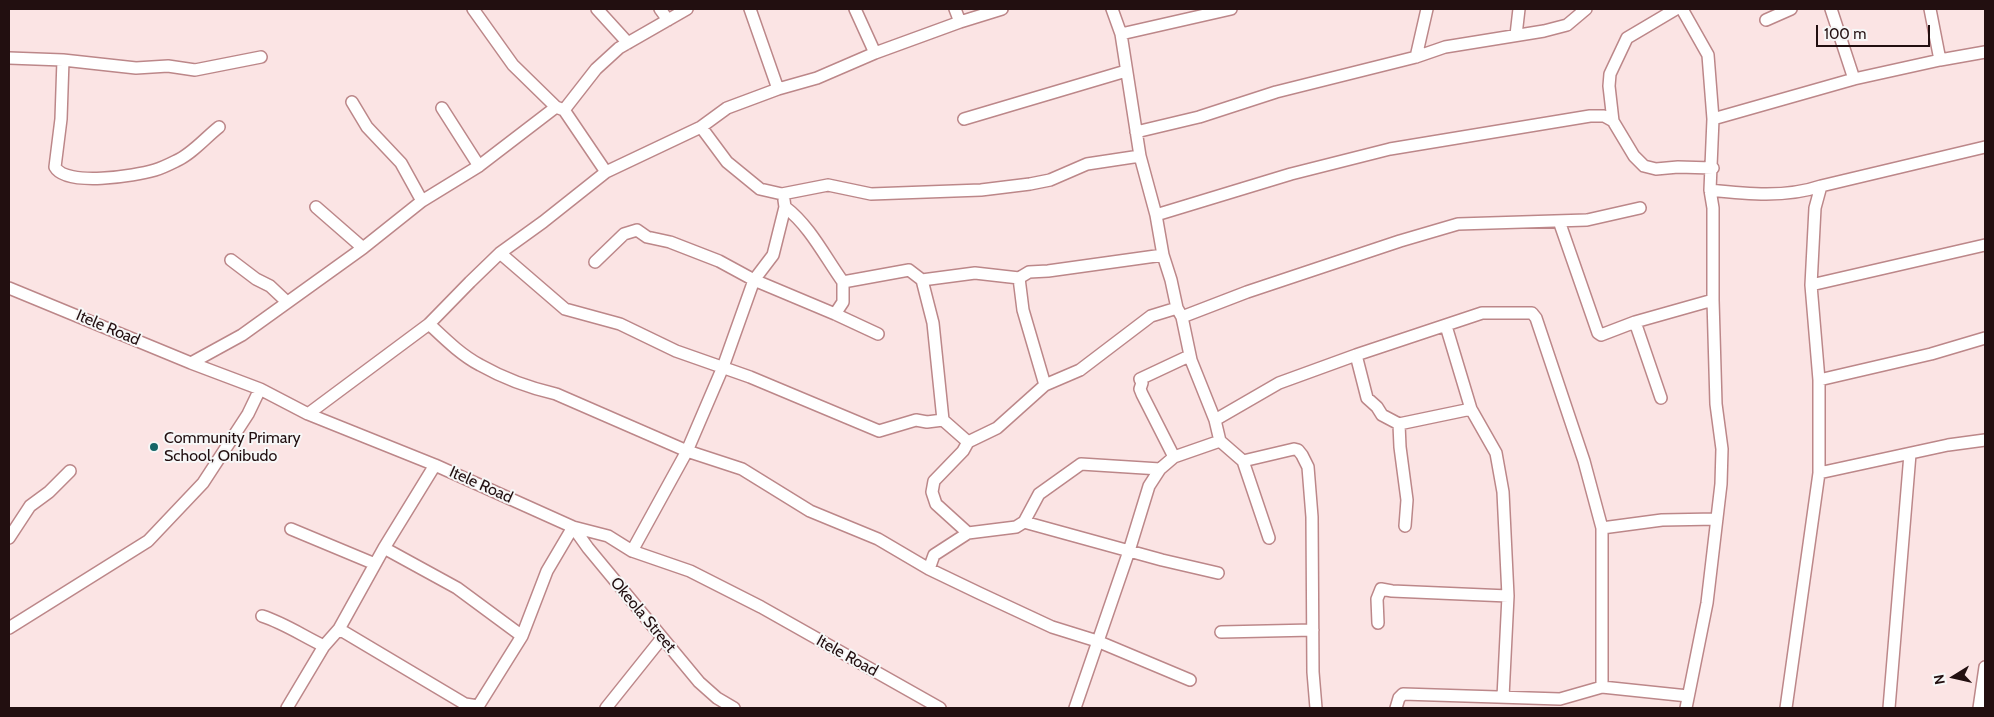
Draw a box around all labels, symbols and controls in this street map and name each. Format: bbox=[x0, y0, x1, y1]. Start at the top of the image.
scale bar bbox=[1819, 15, 1933, 47]
text: 100 m bbox=[1824, 25, 1866, 43]
street label: Itele Road bbox=[73, 306, 143, 350]
place label: Community Primary School, Onibudo bbox=[164, 428, 301, 466]
marker: Community Primary School, Onibudo bbox=[148, 441, 160, 453]
street label: Itele Road bbox=[446, 462, 516, 508]
street label: Okeola Street bbox=[606, 574, 680, 656]
street label: Itele Road bbox=[813, 631, 881, 681]
north arrow bbox=[1929, 652, 1979, 702]
text: N bbox=[1930, 673, 1949, 686]

